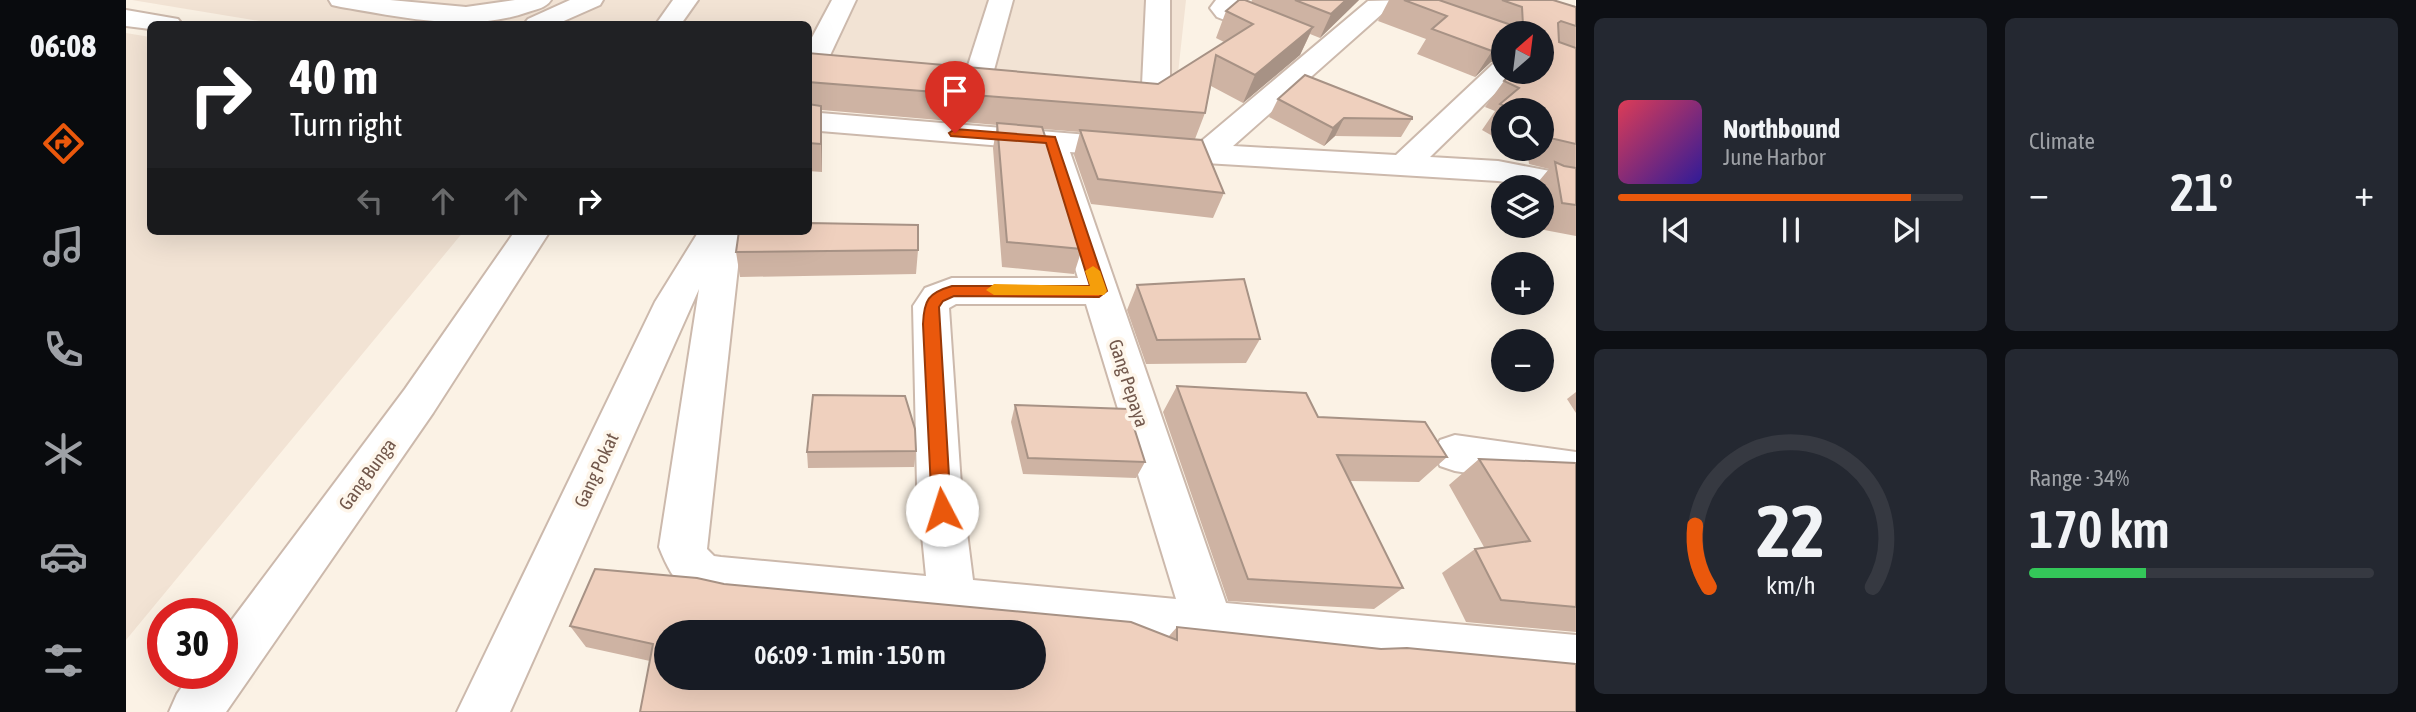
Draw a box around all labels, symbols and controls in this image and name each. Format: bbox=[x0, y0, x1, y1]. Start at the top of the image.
north arrow bbox=[1491, 21, 1554, 84]
map controls bbox=[1491, 21, 1554, 392]
text: 06:08 bbox=[30, 27, 96, 64]
text: 40 m bbox=[290, 48, 378, 104]
icon: right bbox=[175, 49, 266, 140]
pin bbox=[925, 61, 985, 133]
icon: arrive bbox=[936, 72, 974, 110]
button: search bbox=[1491, 98, 1554, 161]
text: Turn right bbox=[290, 106, 403, 143]
text: Northbound bbox=[1723, 114, 1840, 144]
icon: directions bbox=[39, 119, 88, 168]
text: Climate bbox=[2029, 128, 2095, 154]
text: June Harbor bbox=[1723, 144, 1826, 170]
text: 21° bbox=[2170, 162, 2233, 222]
text: − bbox=[2029, 171, 2049, 214]
text: + bbox=[2354, 171, 2374, 214]
button: layers bbox=[1491, 175, 1554, 238]
icon: left bbox=[351, 182, 389, 220]
icon: ahead bbox=[424, 182, 462, 220]
icon: ahead bbox=[497, 182, 535, 220]
icon: right bbox=[570, 182, 608, 220]
icon: previous bbox=[1657, 211, 1695, 249]
icon: pause bbox=[1772, 211, 1810, 249]
icon: next bbox=[1887, 211, 1925, 249]
icon: music bbox=[39, 222, 88, 271]
button: + bbox=[1491, 252, 1554, 315]
icon: phone bbox=[39, 325, 88, 374]
button: − bbox=[1491, 329, 1554, 392]
street label: Gang Pepaya bbox=[1104, 336, 1154, 430]
icon: climate bbox=[39, 429, 88, 478]
street label: Gang Pokat bbox=[569, 429, 623, 511]
street label: Gang Bunga bbox=[334, 434, 400, 514]
text: Range · 34% bbox=[2029, 465, 2129, 491]
position arrow bbox=[905, 473, 979, 547]
text: 22 bbox=[1756, 490, 1825, 573]
text: 170 km bbox=[2029, 499, 2170, 559]
icon: car bbox=[39, 532, 88, 581]
text: km/h bbox=[1766, 571, 1815, 599]
speed limit sign: 30 bbox=[147, 598, 238, 689]
icon: filters bbox=[39, 636, 88, 685]
text: 06:09 · 1 min · 150 m bbox=[754, 640, 946, 670]

